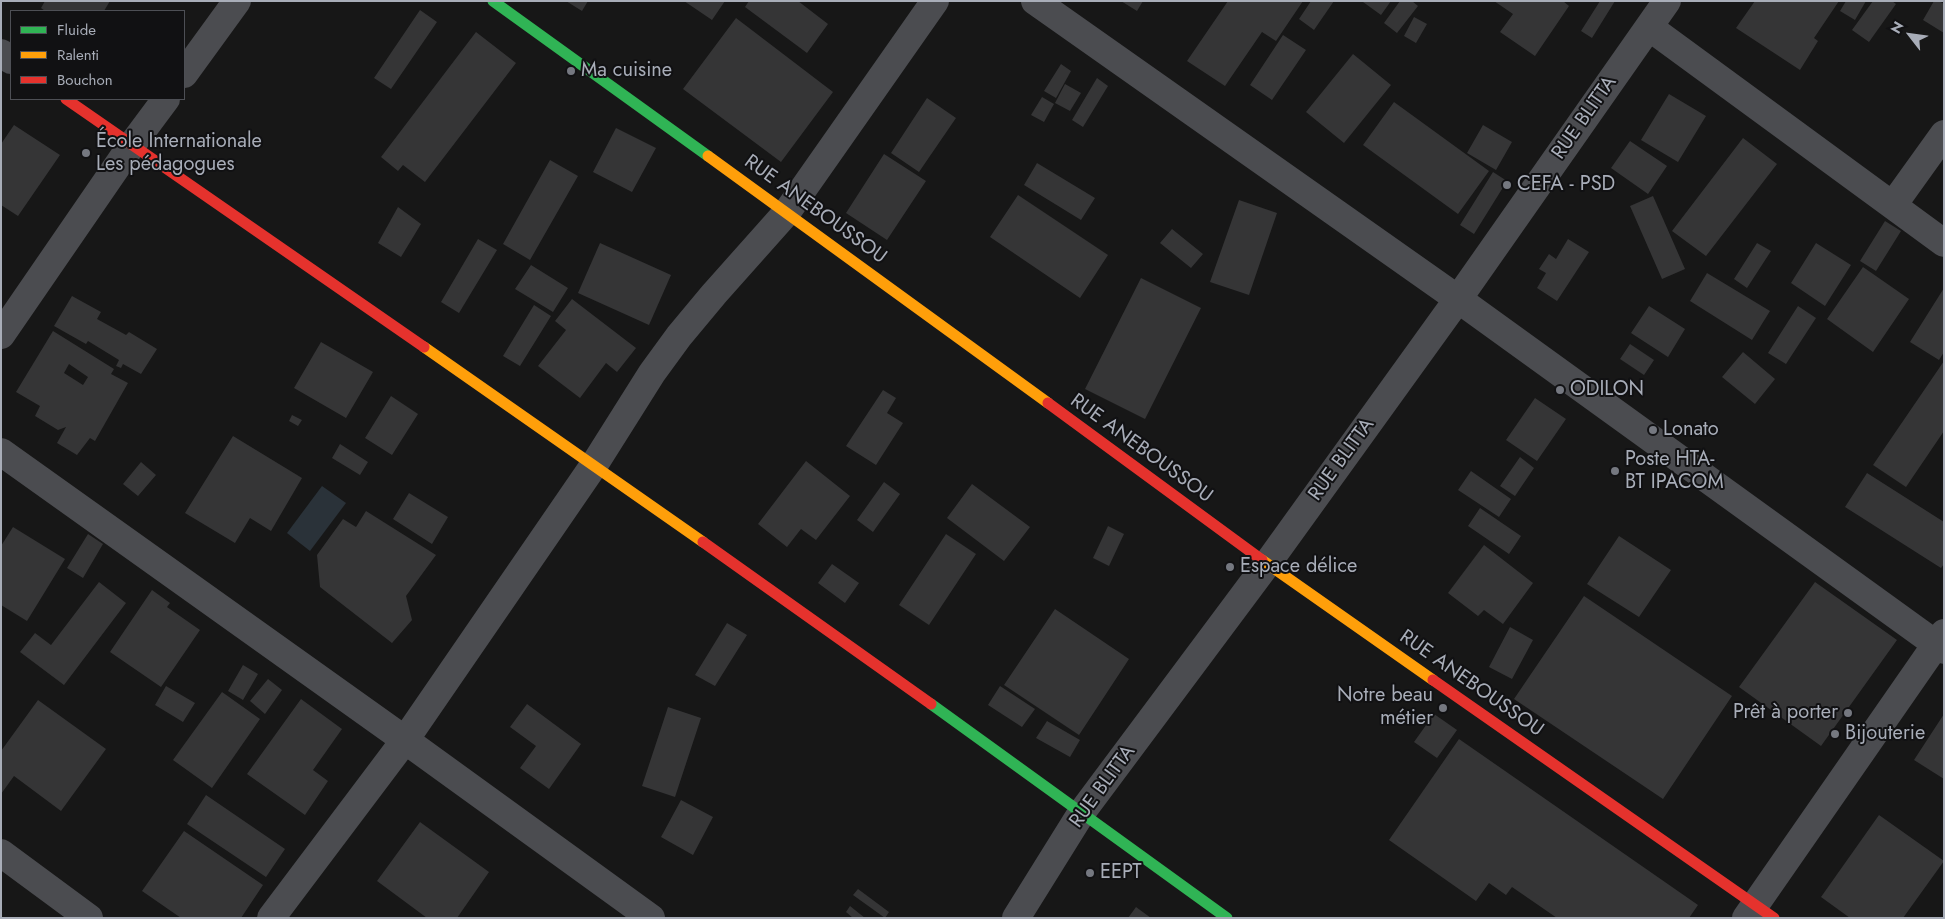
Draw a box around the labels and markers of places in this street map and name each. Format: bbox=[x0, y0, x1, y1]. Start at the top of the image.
place label: Ma cuisine bbox=[581, 59, 672, 83]
marker: Ma cuisine bbox=[565, 65, 577, 77]
place label: École Internationale Les pédagogues bbox=[96, 130, 262, 177]
marker: École Internationale Les pédagogues bbox=[80, 147, 92, 159]
place label: CEFA - PSD bbox=[1517, 173, 1615, 197]
marker: CEFA - PSD bbox=[1501, 179, 1513, 191]
place label: ODILON bbox=[1570, 378, 1644, 402]
marker: ODILON bbox=[1554, 384, 1566, 396]
place label: Lonato bbox=[1663, 418, 1719, 442]
marker: Lonato bbox=[1647, 424, 1659, 436]
place label: Poste HTA- BT IPACOM bbox=[1625, 448, 1724, 495]
marker: Poste HTA- BT IPACOM bbox=[1609, 465, 1621, 477]
place label: Espace délice bbox=[1240, 555, 1357, 579]
marker: Espace délice bbox=[1224, 561, 1236, 573]
place label: Notre beau métier bbox=[1337, 684, 1433, 731]
place label: Prêt à porter bbox=[1733, 701, 1838, 725]
marker: Notre beau métier bbox=[1437, 702, 1449, 714]
marker: Prêt à porter bbox=[1842, 707, 1854, 719]
place label: Bijouterie bbox=[1845, 722, 1925, 746]
marker: Bijouterie bbox=[1829, 728, 1841, 740]
place label: EEPT bbox=[1100, 861, 1142, 885]
marker: EEPT bbox=[1084, 867, 1096, 879]

